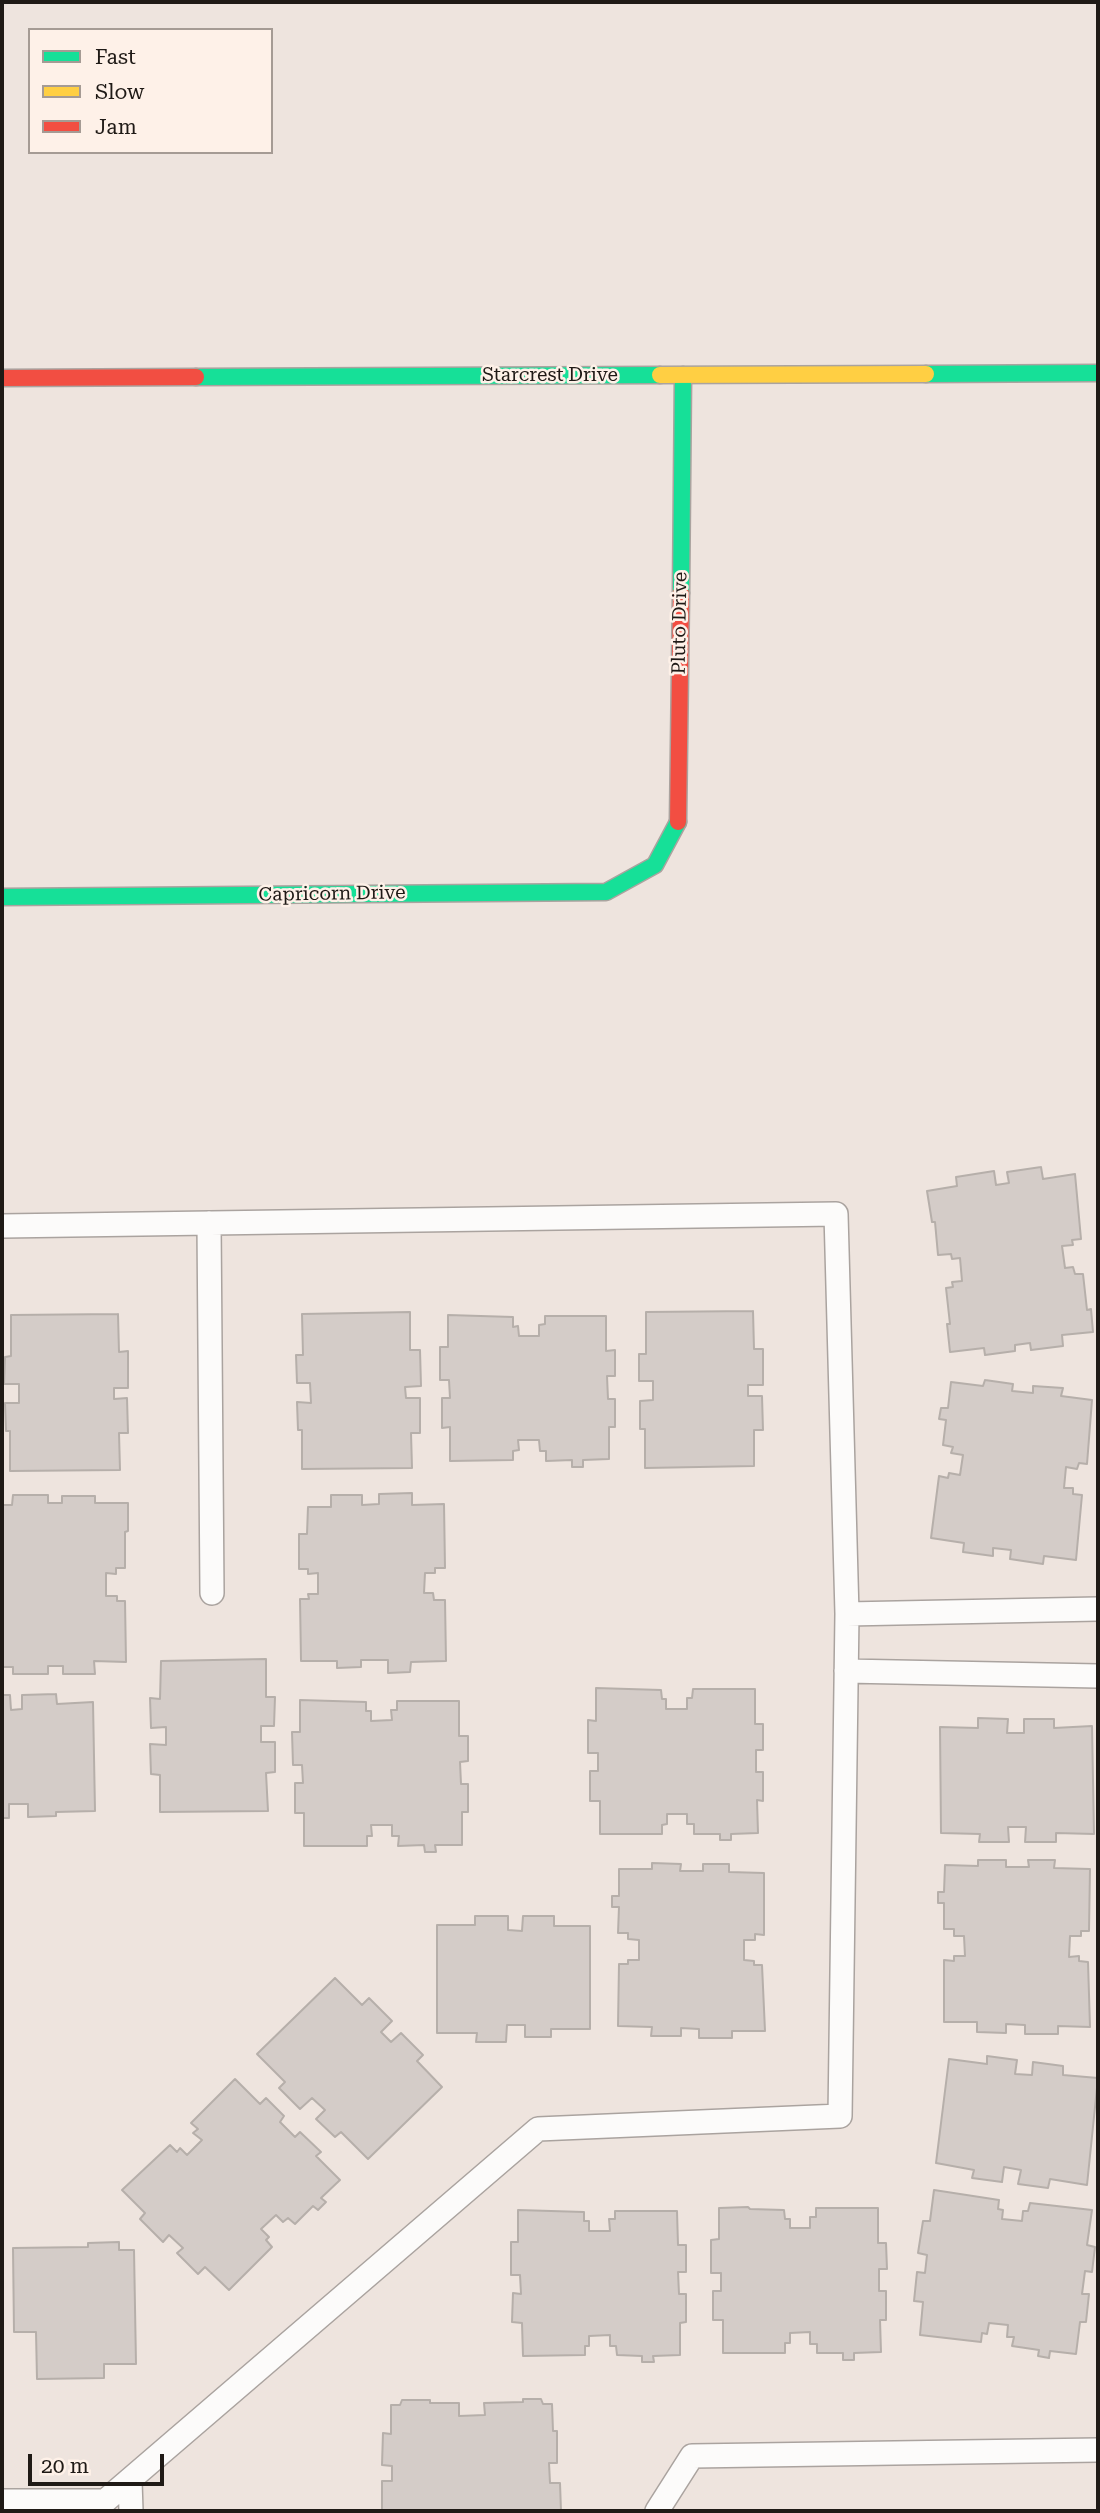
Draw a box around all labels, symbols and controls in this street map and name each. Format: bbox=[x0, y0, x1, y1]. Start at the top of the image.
legend bbox=[28, 28, 273, 154]
text: Fast bbox=[95, 45, 136, 69]
text: Slow bbox=[95, 80, 144, 104]
text: Jam bbox=[95, 115, 137, 139]
street label: Starcrest Drive bbox=[482, 364, 618, 386]
street label: Pluto Drive bbox=[668, 571, 692, 675]
street label: Capricorn Drive bbox=[258, 881, 406, 907]
scale bar bbox=[32, 2440, 168, 2484]
text: 20 m bbox=[41, 2454, 89, 2478]

